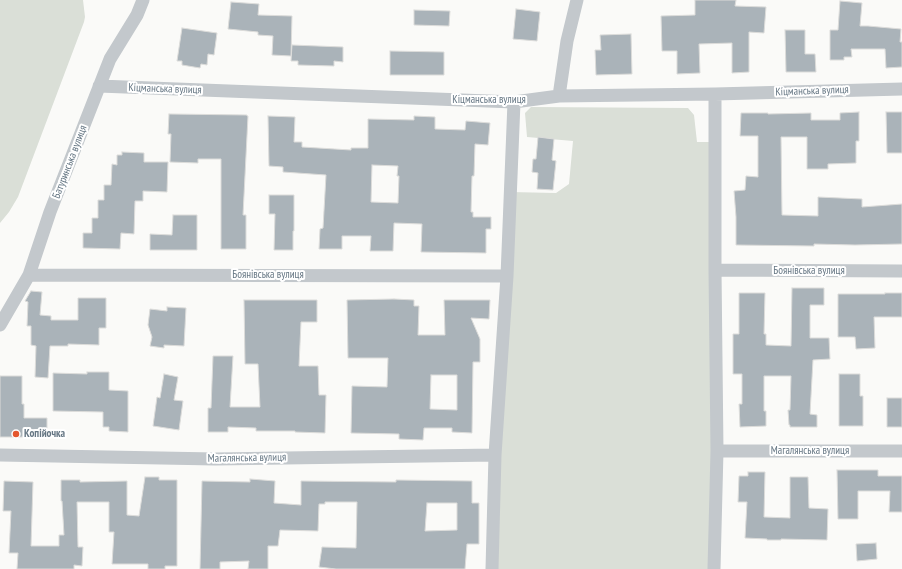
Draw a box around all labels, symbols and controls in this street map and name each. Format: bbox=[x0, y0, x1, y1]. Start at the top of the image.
street label: Кіцманська вулиця bbox=[128, 81, 202, 97]
street label: Кіцманська вулиця bbox=[775, 83, 849, 99]
street label: Кіцманська вулиця bbox=[452, 93, 526, 107]
street label: Батуринська вулиця bbox=[50, 124, 90, 200]
street label: Боянівська вулиця bbox=[773, 264, 845, 278]
street label: Боянівська вулиця bbox=[232, 268, 304, 282]
place label: Копійочка bbox=[24, 427, 65, 441]
marker: Копійочка bbox=[11, 429, 21, 439]
street label: Магалянська вулиця bbox=[771, 444, 849, 458]
street label: Магалянська вулиця bbox=[208, 451, 286, 465]

